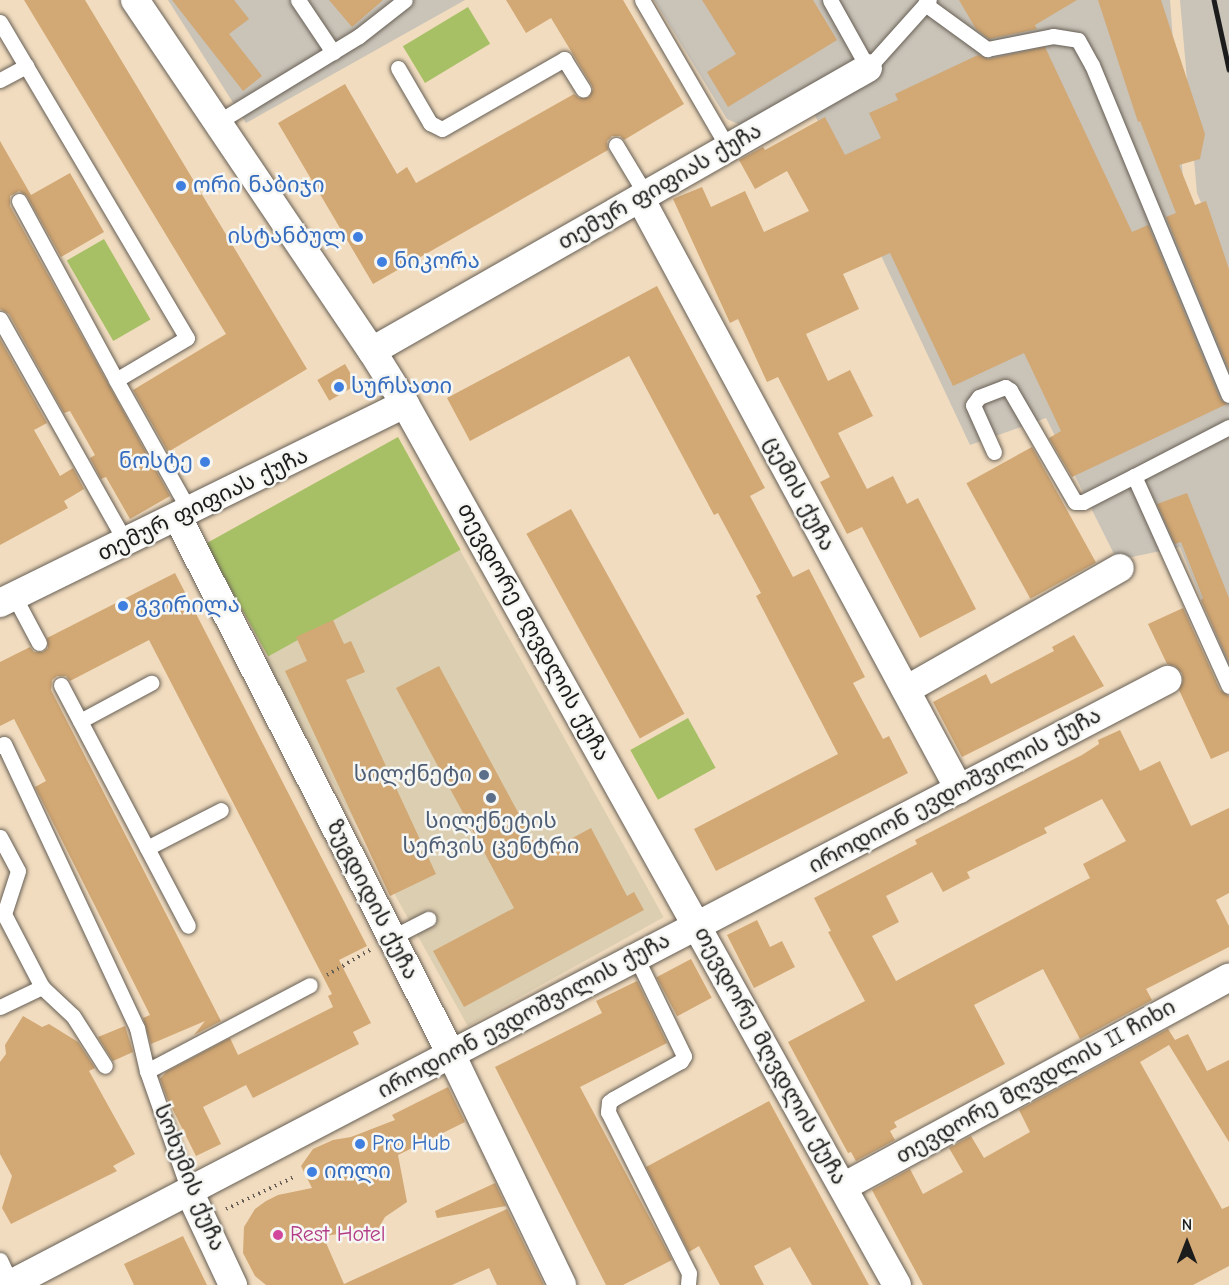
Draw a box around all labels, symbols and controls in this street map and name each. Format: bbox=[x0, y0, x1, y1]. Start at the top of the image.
street label: თემურ ფიფიას ქუჩა bbox=[553, 118, 767, 256]
place label: ორი ნაბიჯი bbox=[193, 173, 325, 199]
marker: ორი ნაბიჯი bbox=[174, 179, 188, 193]
place label: ისტანბულ bbox=[227, 224, 346, 250]
marker: ისტანბულ bbox=[351, 230, 365, 244]
place label: ნიკორა bbox=[394, 249, 480, 275]
marker: ნიკორა bbox=[375, 255, 389, 269]
place label: სურსათი bbox=[351, 374, 452, 400]
marker: სურსათი bbox=[332, 380, 346, 394]
street label: ცემის ქუჩა bbox=[758, 432, 840, 556]
street label: თემურ ფიფიას ქუჩა bbox=[93, 443, 313, 567]
place label: ნოსტე bbox=[119, 449, 193, 475]
marker: ნოსტე bbox=[198, 455, 212, 469]
street label: თევდორე მღვდლის ქუჩა bbox=[451, 498, 615, 766]
place label: გვირილა bbox=[135, 593, 240, 619]
marker: გვირილა bbox=[116, 599, 130, 613]
street label: იროდიონ ევდოშვილის ქუჩა bbox=[804, 702, 1106, 880]
place label: სილქნეტი bbox=[354, 762, 472, 788]
marker: სილქნეტი bbox=[477, 768, 491, 782]
marker: სილქნეტის სერვის ცენტრი bbox=[484, 791, 498, 805]
place label: სილქნეტის სერვის ცენტრი bbox=[403, 808, 579, 860]
street label: ზუგდიდის ქუჩა bbox=[320, 816, 424, 984]
street label: თევდორე მღვდლის ქუჩა bbox=[688, 922, 852, 1190]
street label: იროდიონ ევდოშვილის ქუჩა bbox=[373, 927, 675, 1105]
street label: თევდორე მღვდლის II ჩიხი bbox=[892, 994, 1180, 1170]
street label: სოხუმის ქუჩა bbox=[148, 1101, 230, 1255]
place label: Pro Hub bbox=[372, 1131, 451, 1157]
marker: Pro Hub bbox=[353, 1137, 367, 1151]
place label: იოლი bbox=[324, 1159, 391, 1185]
marker: იოლი bbox=[305, 1165, 319, 1179]
north arrow bbox=[1157, 1213, 1217, 1273]
text: N bbox=[1182, 1216, 1192, 1234]
place label: Rest Hotel bbox=[290, 1222, 386, 1248]
marker: Rest Hotel bbox=[271, 1228, 285, 1242]

